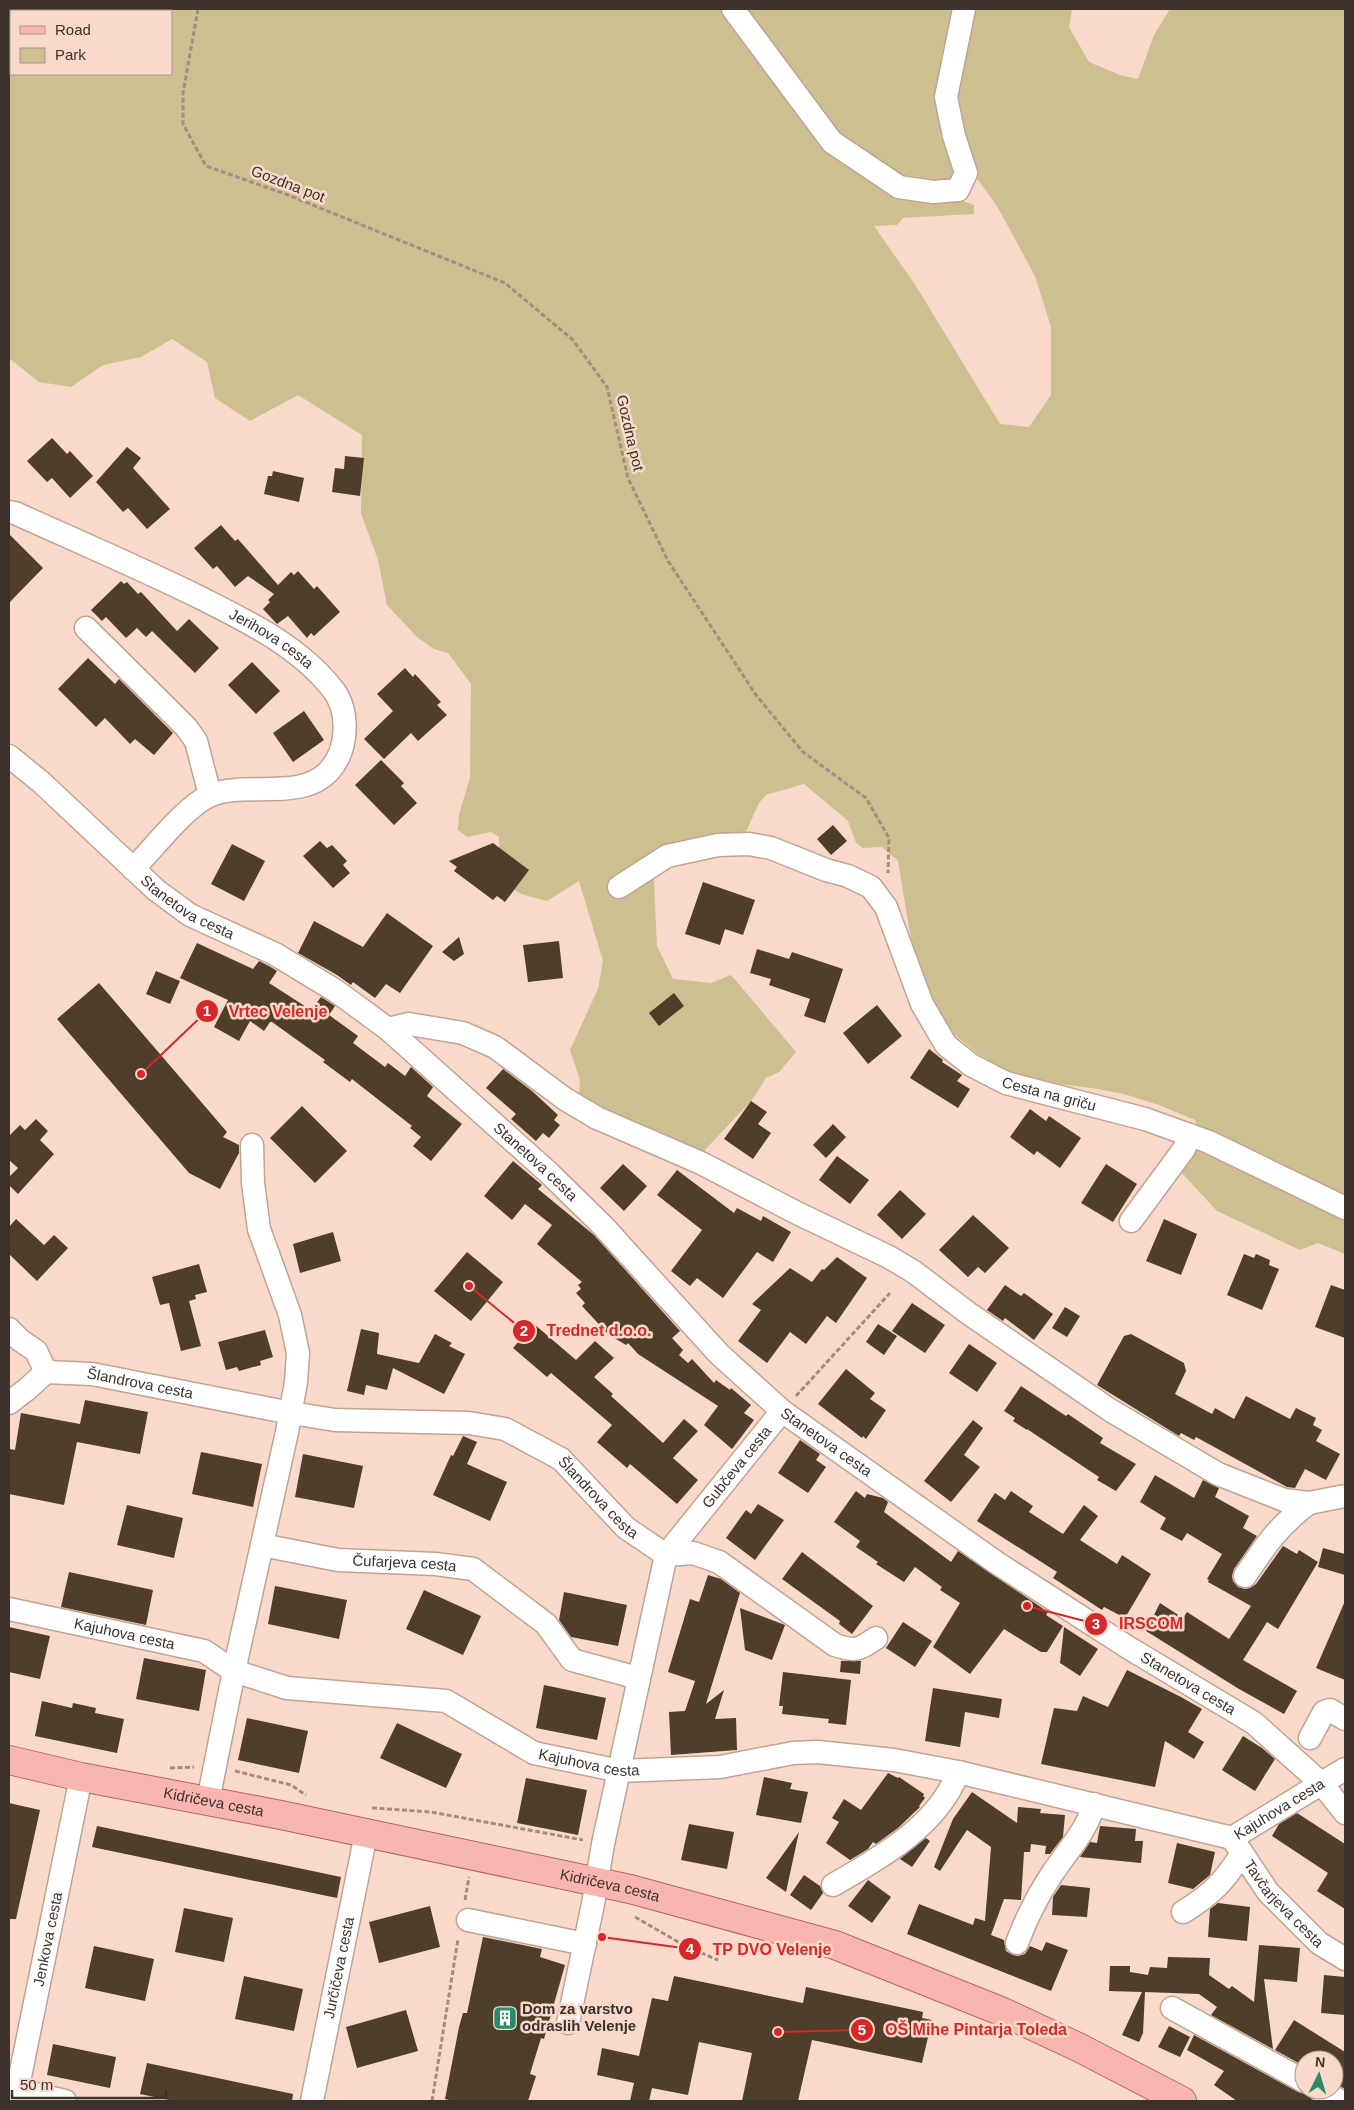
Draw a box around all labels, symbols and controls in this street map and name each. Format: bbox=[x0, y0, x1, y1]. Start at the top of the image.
legend bbox=[10, 10, 172, 75]
text: Road bbox=[55, 21, 91, 38]
text: Park bbox=[55, 46, 86, 63]
street label: Gozdna pot bbox=[249, 162, 328, 206]
street label: Gozdna pot bbox=[613, 393, 648, 473]
street label: Jerihova cesta bbox=[227, 605, 318, 672]
street label: Stanetova cesta bbox=[138, 871, 238, 942]
callout: Vrtec Velenje bbox=[194, 996, 338, 1027]
text: 1 bbox=[203, 1002, 211, 1019]
text: Vrtec Velenje bbox=[229, 1003, 327, 1020]
street label: Cesta na griču bbox=[1000, 1073, 1098, 1114]
street label: Stanetova cesta bbox=[491, 1119, 582, 1205]
callout: Trednet d.o.o. bbox=[511, 1315, 661, 1346]
text: 2 bbox=[520, 1322, 528, 1339]
text: Trednet d.o.o. bbox=[547, 1322, 651, 1339]
street label: Šlandrova cesta bbox=[86, 1364, 195, 1402]
street label: Stanetova cesta bbox=[778, 1404, 876, 1480]
street label: Gubčeva cesta bbox=[698, 1422, 775, 1511]
street label: Šlandrova cesta bbox=[555, 1453, 642, 1542]
street label: Čufarjeva cesta bbox=[352, 1552, 458, 1575]
callout: IRSCOM bbox=[1084, 1608, 1193, 1639]
street label: Kajuhova cesta bbox=[73, 1614, 177, 1653]
text: 3 bbox=[1092, 1615, 1100, 1632]
text: IRSCOM bbox=[1119, 1615, 1183, 1632]
street label: Stanetova cesta bbox=[1138, 1648, 1239, 1718]
street label: Kajuhova cesta bbox=[537, 1745, 640, 1779]
street label: Kajuhova cesta bbox=[1231, 1774, 1328, 1843]
street label: Kidričeva cesta bbox=[162, 1784, 266, 1820]
street label: Tavčarjeva cesta bbox=[1241, 1856, 1328, 1951]
street label: Kidričeva cesta bbox=[559, 1865, 662, 1905]
street label: Jenkova cesta bbox=[30, 1890, 65, 1988]
street label: Jurčičeva cesta bbox=[320, 1915, 357, 2020]
callout: TP DVO Velenje bbox=[678, 1934, 842, 1965]
text: 4 bbox=[686, 1940, 695, 1957]
text: TP DVO Velenje bbox=[713, 1941, 832, 1958]
place label: Dom za varstvo odraslih Velenje bbox=[522, 2000, 636, 2034]
building icon: Dom za varstvo odraslih Velenje bbox=[492, 2005, 518, 2031]
callout: OŠ Mihe Pintarja Toleda bbox=[850, 2014, 1077, 2045]
text: OŠ Mihe Pintarja Toleda bbox=[885, 2020, 1067, 2038]
text: 5 bbox=[858, 2021, 866, 2038]
north arrow bbox=[1294, 2050, 1344, 2100]
text: N bbox=[1314, 2054, 1326, 2070]
scale bar bbox=[12, 2068, 166, 2100]
text: 50 m bbox=[20, 2076, 53, 2093]

